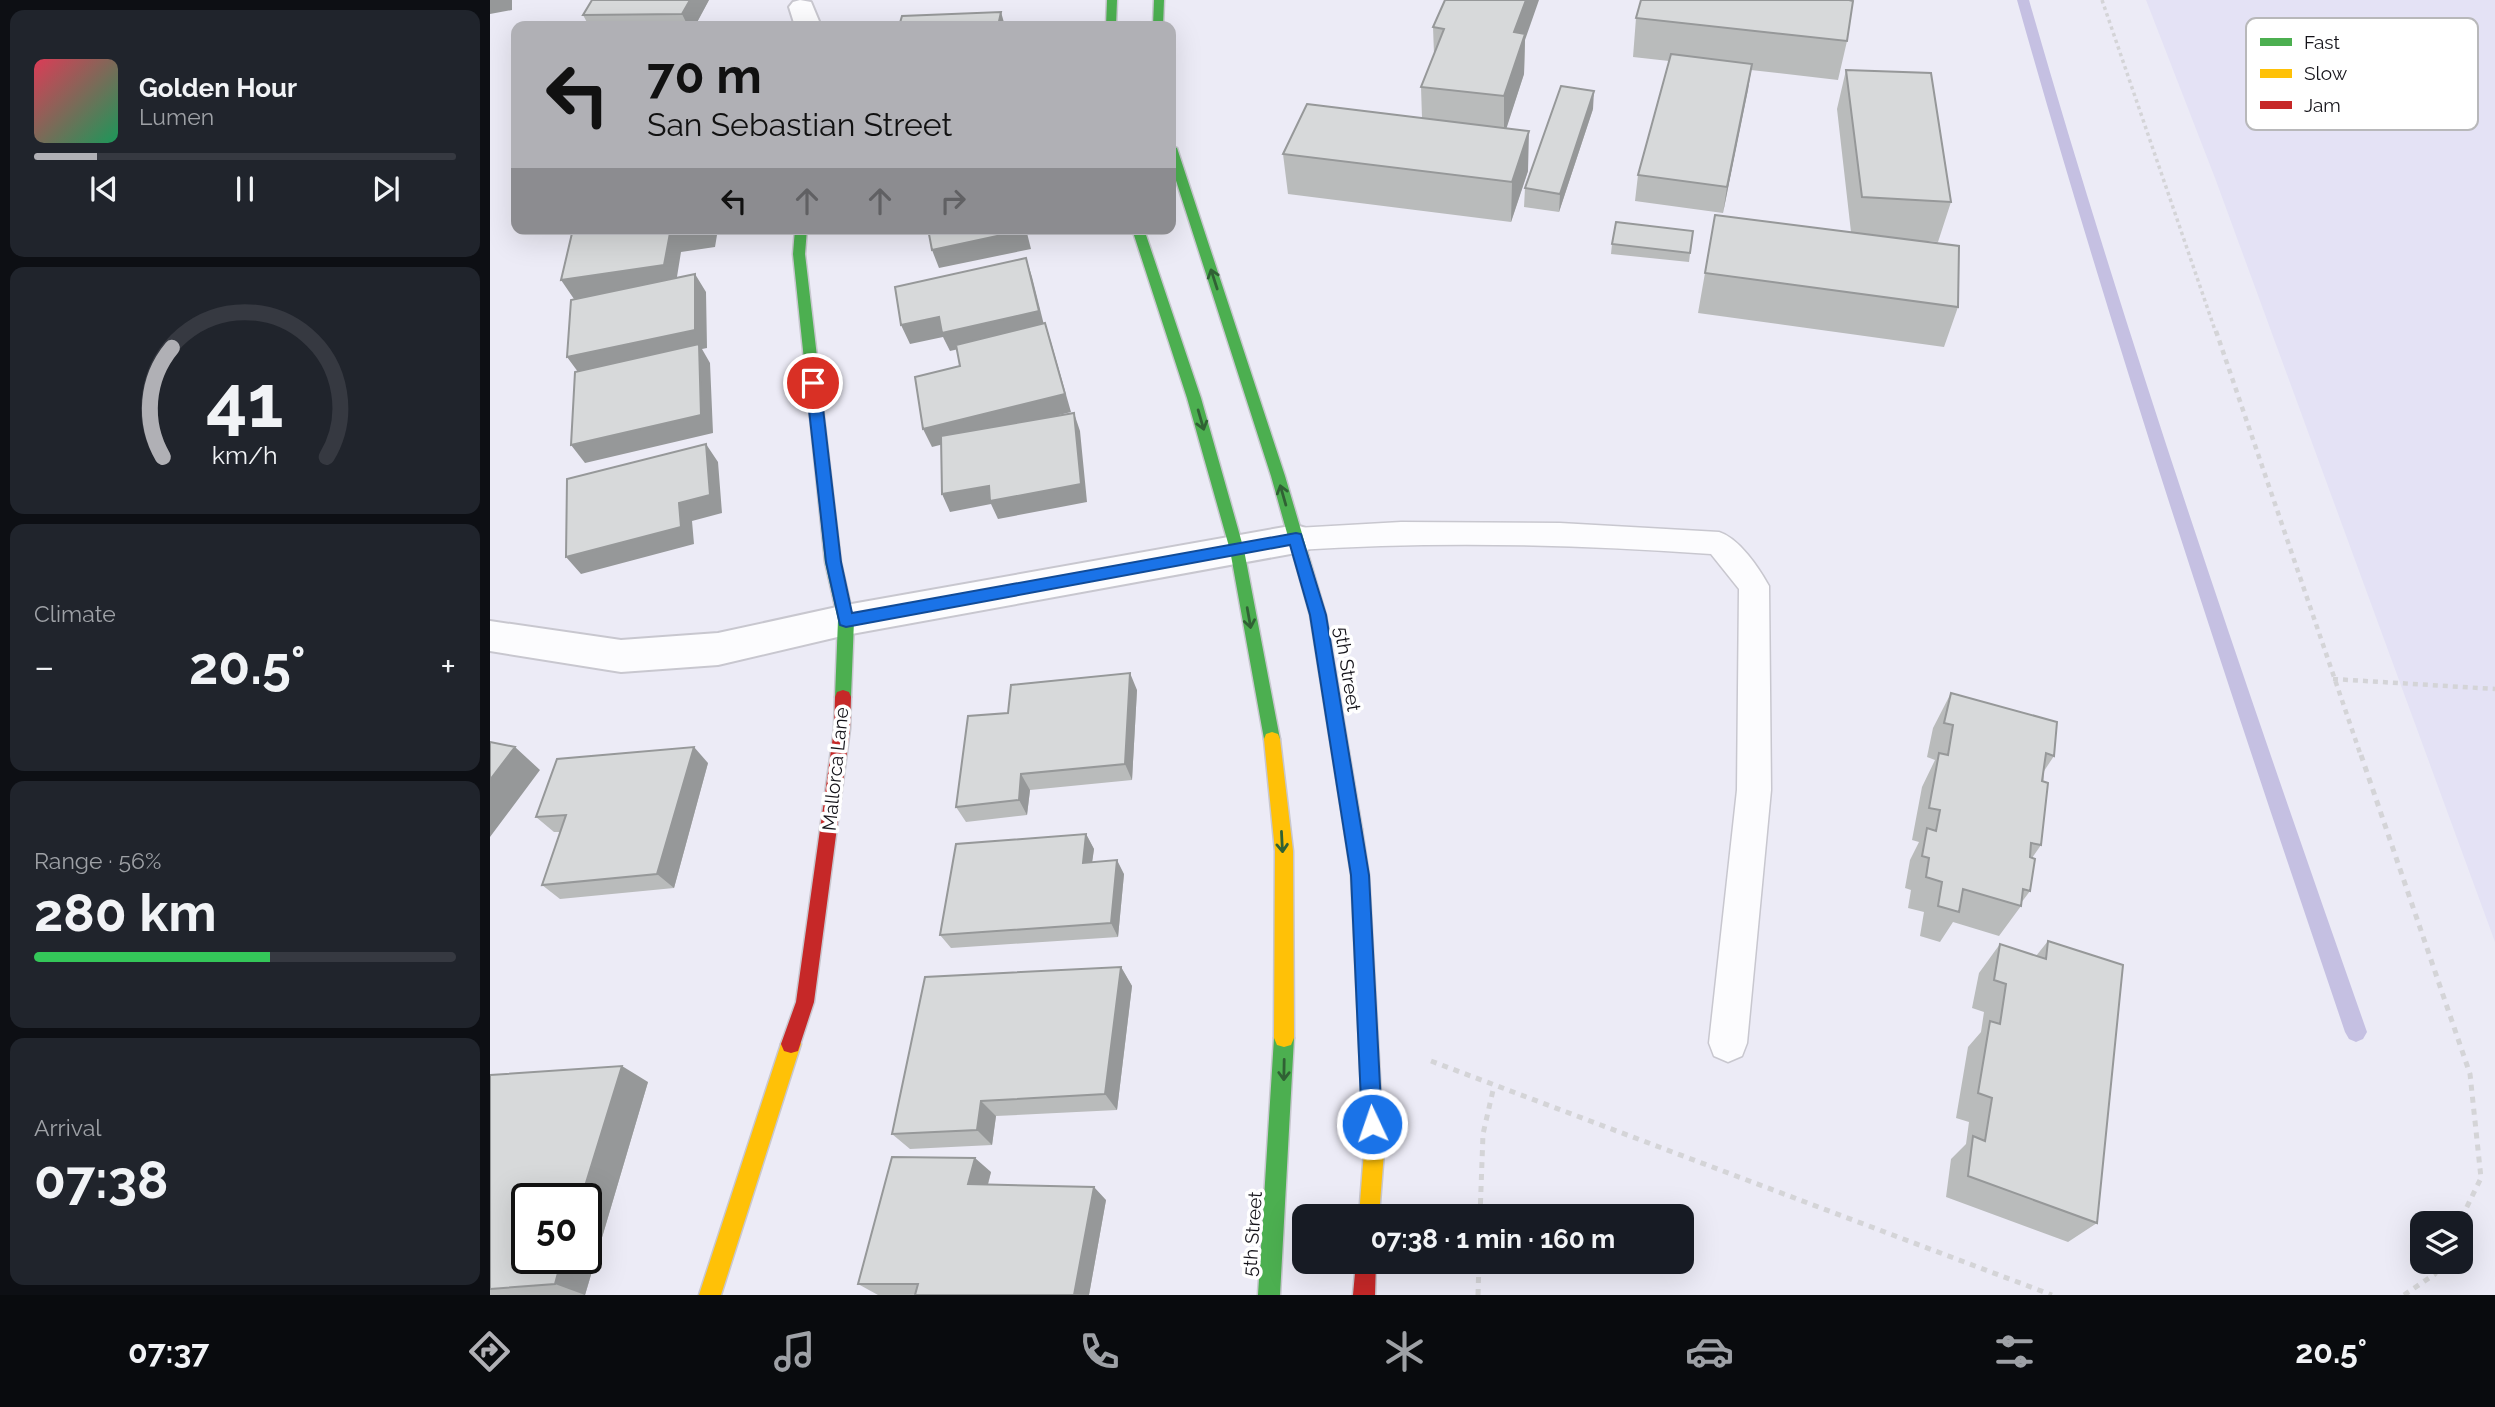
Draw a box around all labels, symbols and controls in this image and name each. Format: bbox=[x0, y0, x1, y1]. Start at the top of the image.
legend bbox=[2246, 18, 2478, 130]
text: Fast bbox=[2304, 31, 2340, 53]
text: 70 m bbox=[647, 47, 762, 104]
icon: left bbox=[532, 49, 623, 140]
text: Slow bbox=[2304, 62, 2348, 84]
text: Golden Hour bbox=[139, 73, 297, 103]
text: Jam bbox=[2304, 94, 2341, 116]
text: Lumen bbox=[139, 103, 214, 130]
text: San Sebastian Street bbox=[647, 106, 952, 143]
icon: previous bbox=[85, 170, 123, 208]
icon: pause bbox=[226, 170, 264, 208]
icon: next bbox=[367, 170, 405, 208]
icon: left bbox=[715, 182, 753, 220]
icon: ahead bbox=[788, 182, 826, 220]
icon: ahead bbox=[861, 182, 899, 220]
icon: right bbox=[934, 182, 972, 220]
one-way arrow bbox=[1206, 268, 1219, 290]
pin bbox=[783, 353, 843, 413]
text: 41 bbox=[206, 359, 284, 444]
icon: arrive bbox=[794, 364, 832, 402]
one-way arrow bbox=[1195, 409, 1208, 431]
text: km/h bbox=[212, 439, 278, 469]
one-way arrow bbox=[1276, 485, 1289, 507]
text: Climate bbox=[34, 600, 116, 627]
one-way arrow bbox=[1243, 606, 1256, 629]
street label: 5th Street bbox=[1330, 625, 1366, 713]
text: 20.5° bbox=[189, 635, 306, 696]
text: − bbox=[34, 644, 54, 689]
text: + bbox=[440, 644, 456, 689]
street label: Mallorca Lane bbox=[818, 706, 852, 832]
one-way arrow bbox=[1276, 831, 1289, 853]
text: Range · 56% bbox=[34, 847, 161, 874]
text: 280 km bbox=[34, 882, 217, 943]
one-way arrow bbox=[1277, 1058, 1291, 1081]
position arrow bbox=[1335, 1087, 1409, 1161]
text: Arrival bbox=[34, 1114, 101, 1141]
text: 07:38 bbox=[34, 1149, 168, 1210]
speed limit sign: 50 bbox=[511, 1183, 602, 1274]
street label: 5th Street bbox=[1238, 1190, 1266, 1277]
map controls bbox=[2410, 1211, 2473, 1274]
button: layers bbox=[2410, 1211, 2473, 1274]
text: 07:38 · 1 min · 160 m bbox=[1371, 1224, 1615, 1254]
icon: directions bbox=[465, 1327, 514, 1376]
icon: music bbox=[770, 1327, 819, 1376]
icon: phone bbox=[1075, 1327, 1124, 1376]
icon: climate bbox=[1380, 1327, 1429, 1376]
icon: car bbox=[1685, 1327, 1734, 1376]
icon: filters bbox=[1990, 1327, 2039, 1376]
text: 07:37 bbox=[128, 1333, 209, 1370]
text: 20.5° bbox=[2295, 1333, 2367, 1370]

